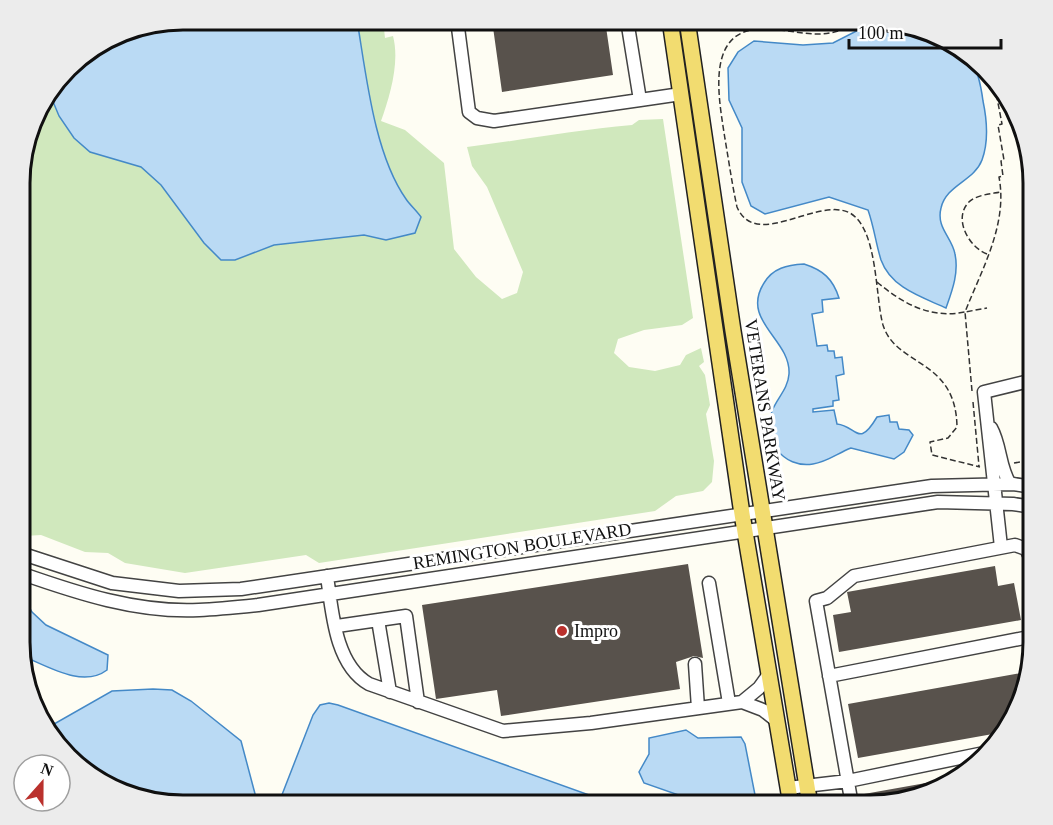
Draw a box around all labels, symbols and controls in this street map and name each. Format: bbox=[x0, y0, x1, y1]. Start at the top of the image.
scale bar bbox=[849, 12, 1000, 50]
text: 100 m bbox=[858, 23, 904, 43]
street label: VETERANS PARKWAY bbox=[741, 317, 789, 503]
street label: REMINGTON BOULEVARD bbox=[411, 519, 633, 573]
place label: Impro bbox=[574, 621, 618, 641]
marker: Impro bbox=[555, 624, 569, 638]
north arrow bbox=[12, 753, 72, 813]
text: N bbox=[39, 759, 56, 780]

